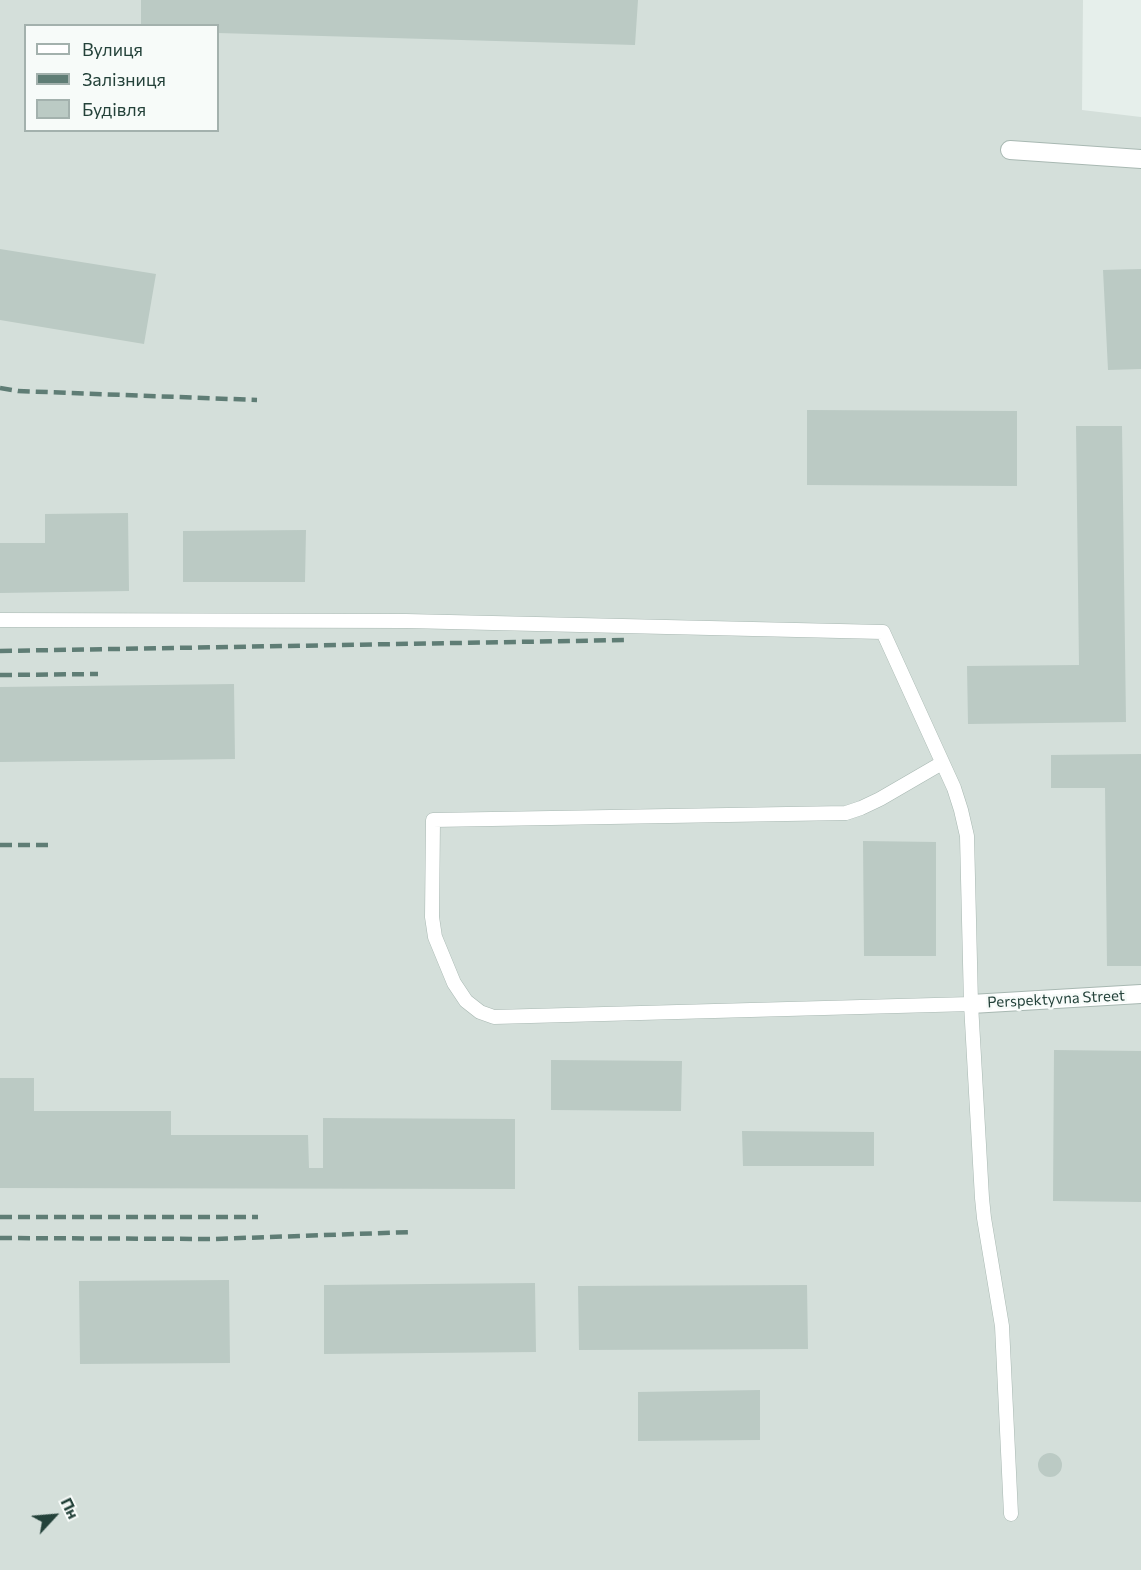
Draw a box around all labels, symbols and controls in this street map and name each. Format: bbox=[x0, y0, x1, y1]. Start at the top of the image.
legend bbox=[24, 24, 219, 132]
text: Вулиця bbox=[82, 38, 143, 60]
text: Залізниця bbox=[82, 68, 166, 90]
text: Будівля bbox=[82, 98, 146, 120]
street label: Perspektyvna Street bbox=[987, 986, 1125, 1012]
north arrow bbox=[24, 1486, 84, 1546]
text: Пн bbox=[57, 1494, 84, 1522]

